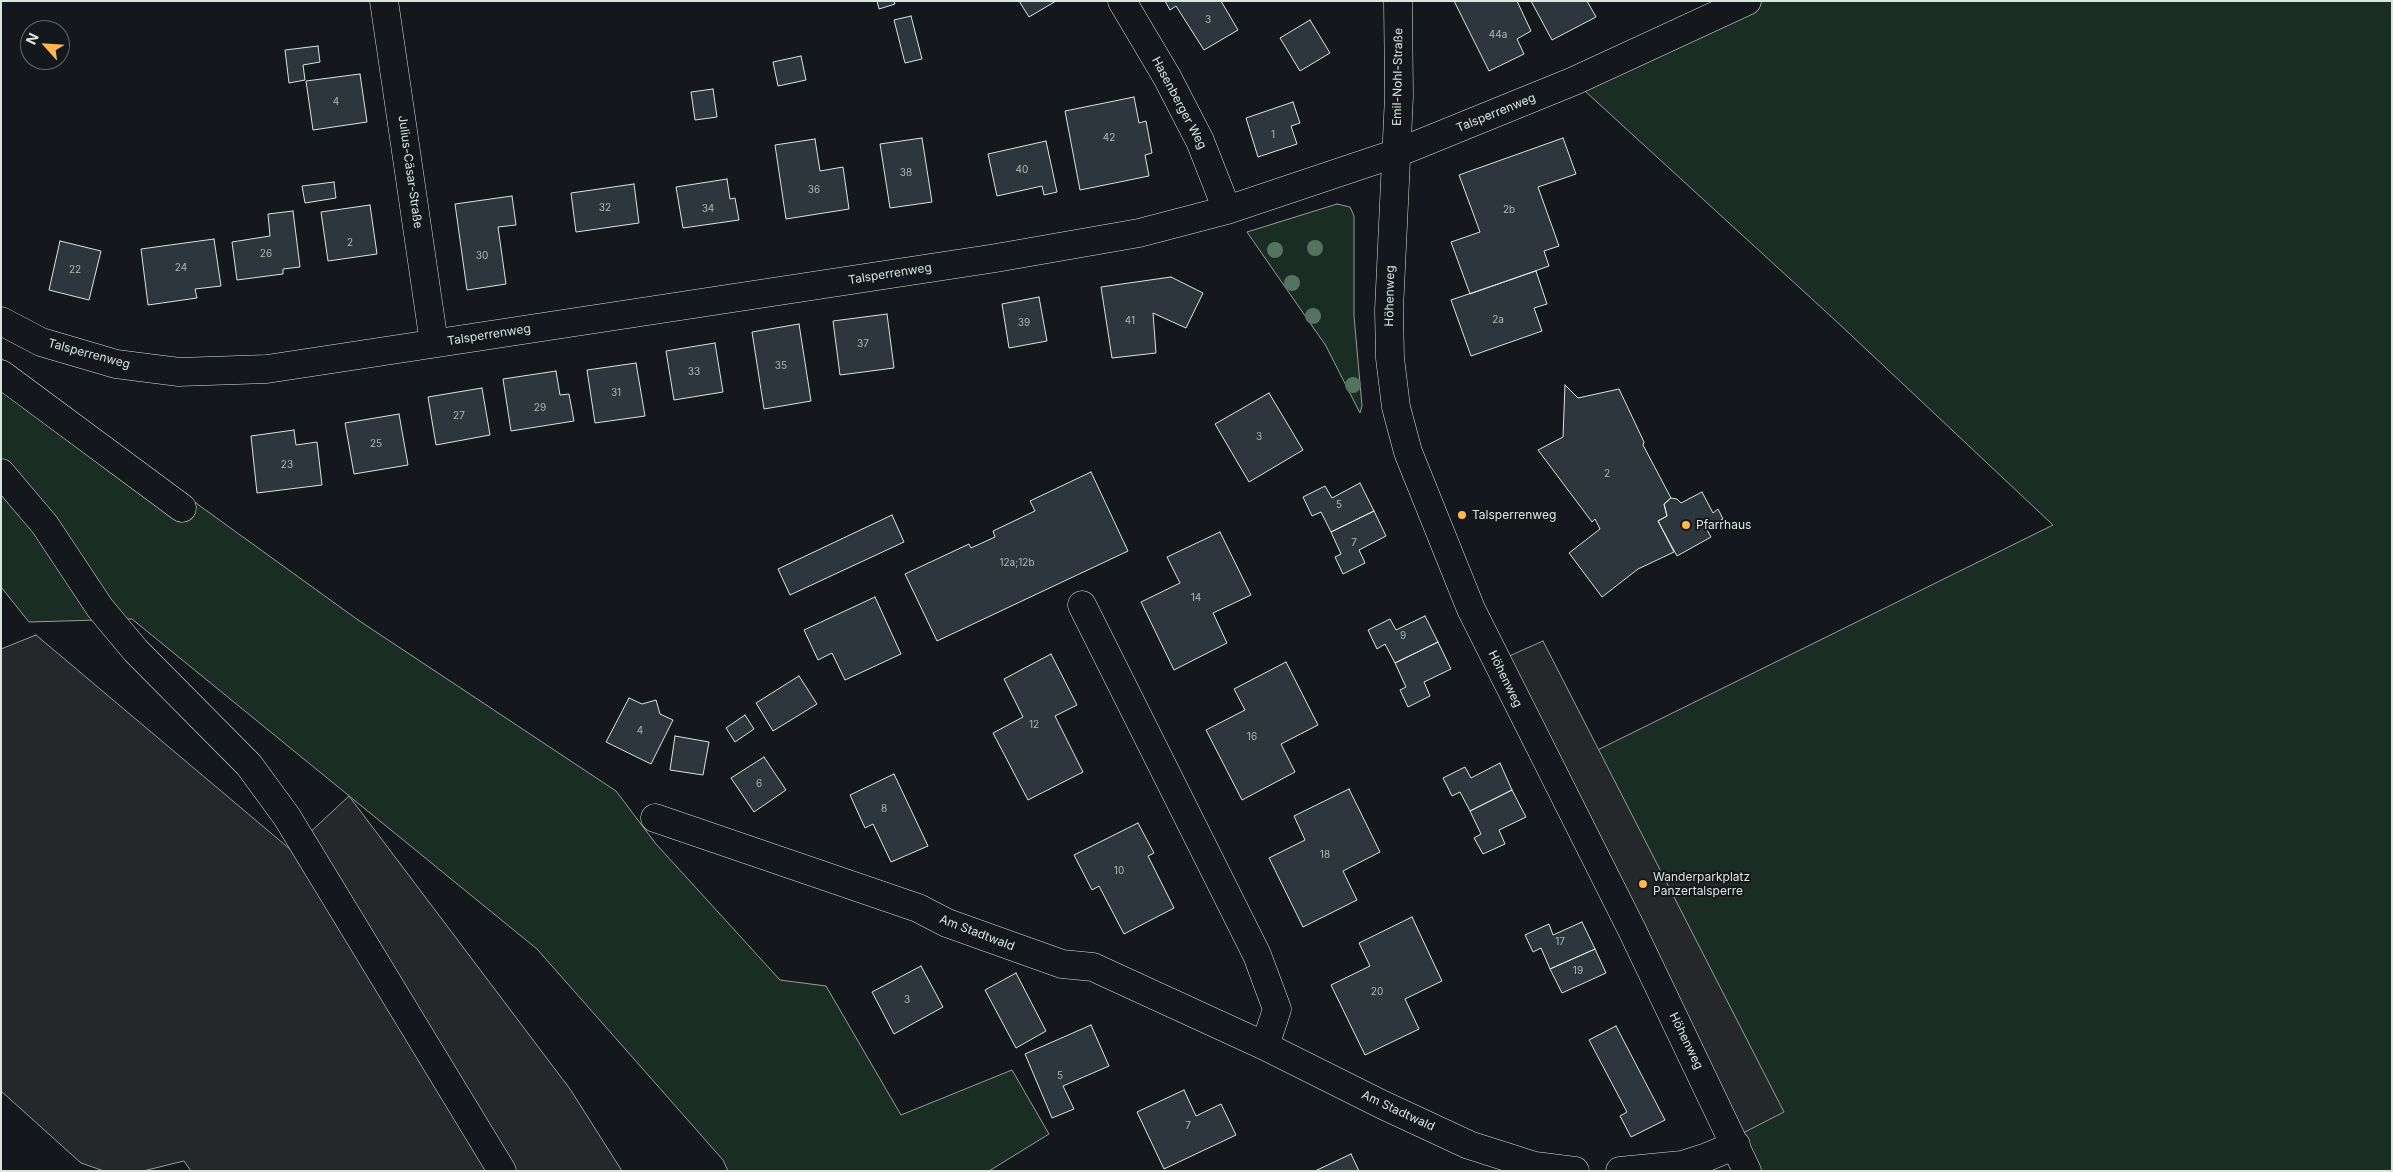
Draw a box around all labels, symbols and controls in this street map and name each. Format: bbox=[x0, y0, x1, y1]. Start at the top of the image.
house number: 3 bbox=[1205, 14, 1211, 26]
north arrow bbox=[20, 20, 70, 70]
street label: Emil-Nohl-Straße bbox=[1390, 28, 1406, 126]
house number: 44a bbox=[1489, 29, 1507, 41]
text: N bbox=[22, 30, 42, 47]
street label: Hasenberger Weg bbox=[1149, 54, 1209, 152]
street label: Talsperrenweg bbox=[1454, 91, 1538, 135]
house number: 4 bbox=[333, 96, 339, 108]
street label: Julius-Cäsar-Straße bbox=[395, 114, 425, 230]
house number: 1 bbox=[1271, 129, 1275, 141]
house number: 42 bbox=[1103, 132, 1115, 144]
house number: 40 bbox=[1016, 164, 1028, 176]
house number: 38 bbox=[900, 167, 912, 179]
house number: 36 bbox=[808, 184, 820, 196]
house number: 32 bbox=[599, 202, 611, 214]
house number: 34 bbox=[702, 203, 714, 215]
house number: 2b bbox=[1503, 204, 1515, 216]
house number: 2 bbox=[347, 237, 353, 249]
house number: 26 bbox=[260, 248, 272, 260]
house number: 30 bbox=[476, 250, 488, 262]
street label: Talsperrenweg bbox=[847, 260, 933, 288]
house number: 24 bbox=[175, 262, 187, 274]
house number: 22 bbox=[69, 264, 81, 276]
street label: Höhenweg bbox=[1382, 265, 1398, 327]
house number: 2a bbox=[1492, 314, 1504, 326]
house number: 41 bbox=[1125, 315, 1135, 327]
house number: 39 bbox=[1018, 317, 1030, 329]
street label: Talsperrenweg bbox=[446, 321, 532, 349]
street label: Talsperrenweg bbox=[46, 336, 132, 372]
house number: 37 bbox=[857, 338, 869, 350]
house number: 35 bbox=[775, 360, 787, 372]
house number: 33 bbox=[688, 366, 700, 378]
house number: 31 bbox=[611, 387, 621, 399]
house number: 29 bbox=[534, 402, 546, 414]
house number: 27 bbox=[453, 410, 465, 422]
house number: 3 bbox=[1256, 431, 1262, 443]
house number: 25 bbox=[370, 438, 382, 450]
house number: 23 bbox=[281, 459, 293, 471]
house number: 2 bbox=[1604, 468, 1610, 480]
house number: 5 bbox=[1336, 499, 1342, 511]
place label: Talsperrenweg bbox=[1472, 508, 1556, 522]
marker: Talsperrenweg bbox=[1456, 509, 1468, 521]
place label: Pfarrhaus bbox=[1696, 518, 1751, 532]
marker: Pfarrhaus bbox=[1680, 519, 1692, 531]
house number: 7 bbox=[1351, 537, 1357, 549]
house number: 12a;12b bbox=[999, 557, 1035, 569]
house number: 14 bbox=[1191, 592, 1201, 604]
house number: 9 bbox=[1400, 630, 1406, 642]
street label: Höhenweg bbox=[1485, 648, 1525, 710]
house number: 12 bbox=[1029, 719, 1039, 731]
house number: 4 bbox=[637, 725, 643, 737]
house number: 16 bbox=[1247, 731, 1257, 743]
house number: 6 bbox=[756, 778, 762, 790]
house number: 8 bbox=[881, 803, 887, 815]
house number: 18 bbox=[1320, 849, 1330, 861]
house number: 10 bbox=[1114, 865, 1124, 877]
place label: Wanderparkplatz Panzertalsperre bbox=[1653, 870, 1750, 898]
marker: Wanderparkplatz Panzertalsperre bbox=[1637, 878, 1649, 890]
street label: Am Stadtwald bbox=[938, 912, 1016, 954]
house number: 17 bbox=[1555, 936, 1565, 948]
house number: 19 bbox=[1573, 965, 1583, 977]
house number: 20 bbox=[1371, 986, 1383, 998]
house number: 3 bbox=[904, 994, 910, 1006]
street label: Höhenweg bbox=[1666, 1010, 1706, 1072]
house number: 5 bbox=[1057, 1070, 1063, 1082]
street label: Am Stadtwald bbox=[1359, 1088, 1437, 1134]
house number: 7 bbox=[1185, 1120, 1191, 1132]

